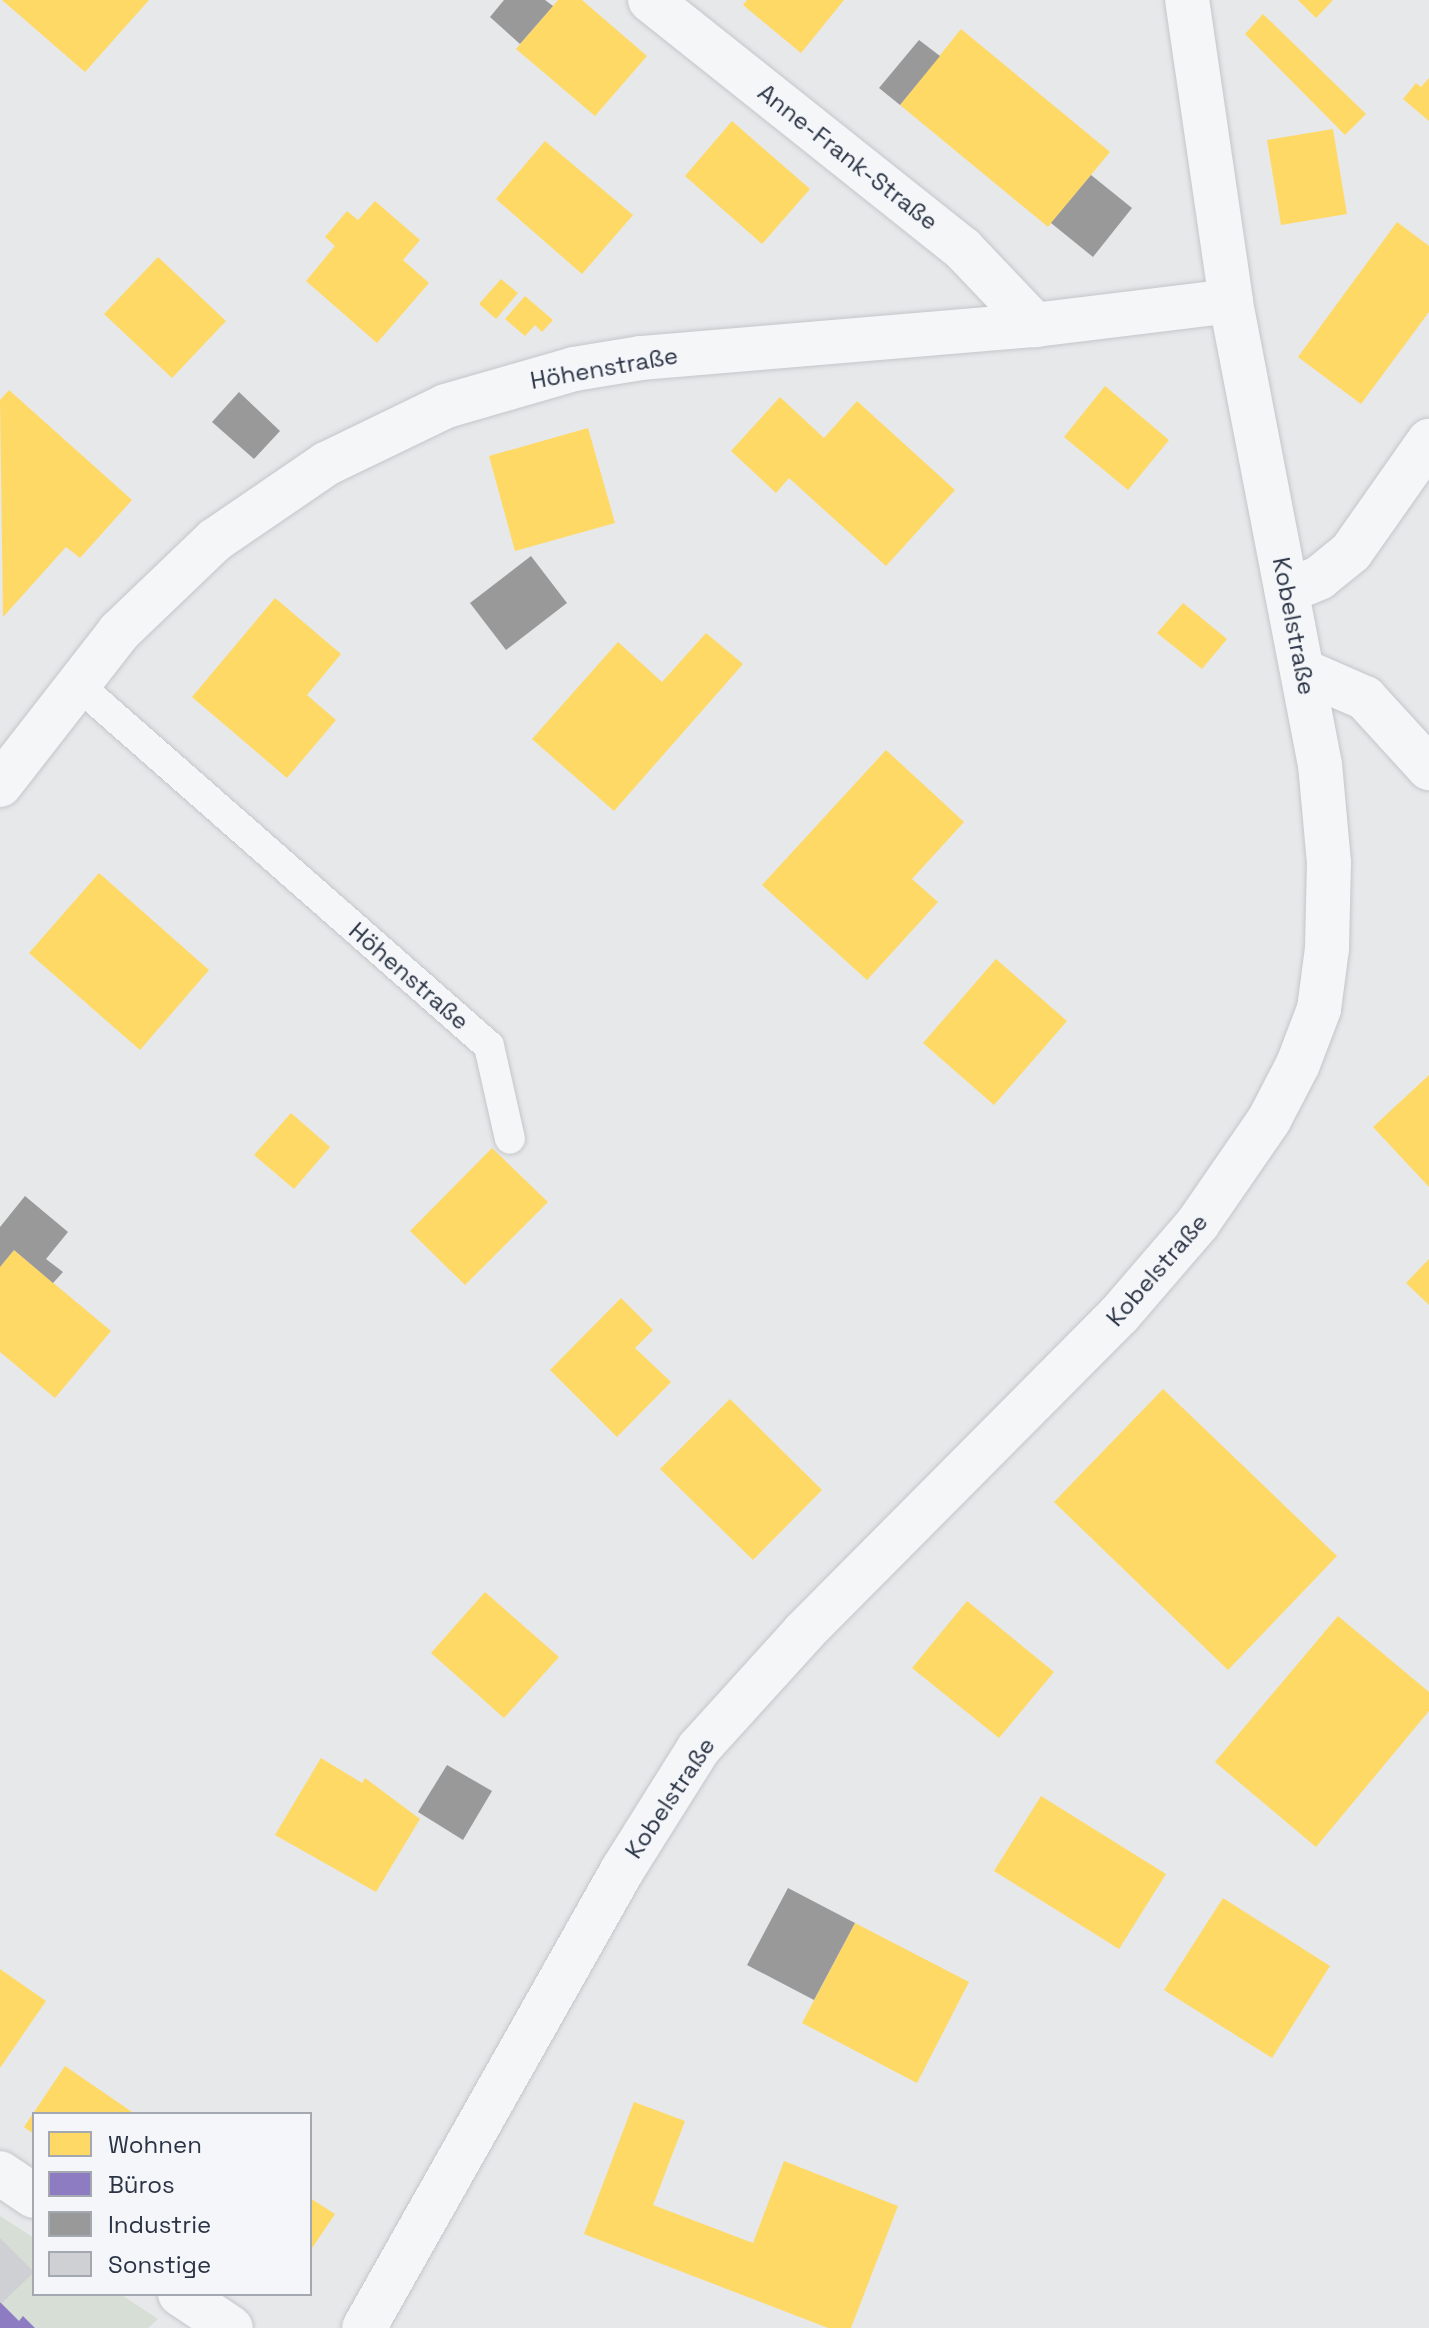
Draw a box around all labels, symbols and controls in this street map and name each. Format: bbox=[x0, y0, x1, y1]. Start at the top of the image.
street label: Anne-Frank-Straße bbox=[752, 78, 944, 236]
street label: Höhenstraße bbox=[528, 341, 680, 395]
street label: Kobelstraße bbox=[1267, 555, 1321, 697]
street label: Höhenstraße bbox=[343, 916, 475, 1036]
street label: Kobelstraße bbox=[1100, 1208, 1214, 1332]
street label: Kobelstraße bbox=[619, 1732, 721, 1864]
legend bbox=[32, 2112, 312, 2296]
text: Wohnen bbox=[108, 2129, 202, 2160]
text: Büros bbox=[108, 2169, 175, 2200]
text: Industrie bbox=[108, 2209, 211, 2240]
text: Sonstige bbox=[108, 2249, 211, 2280]

